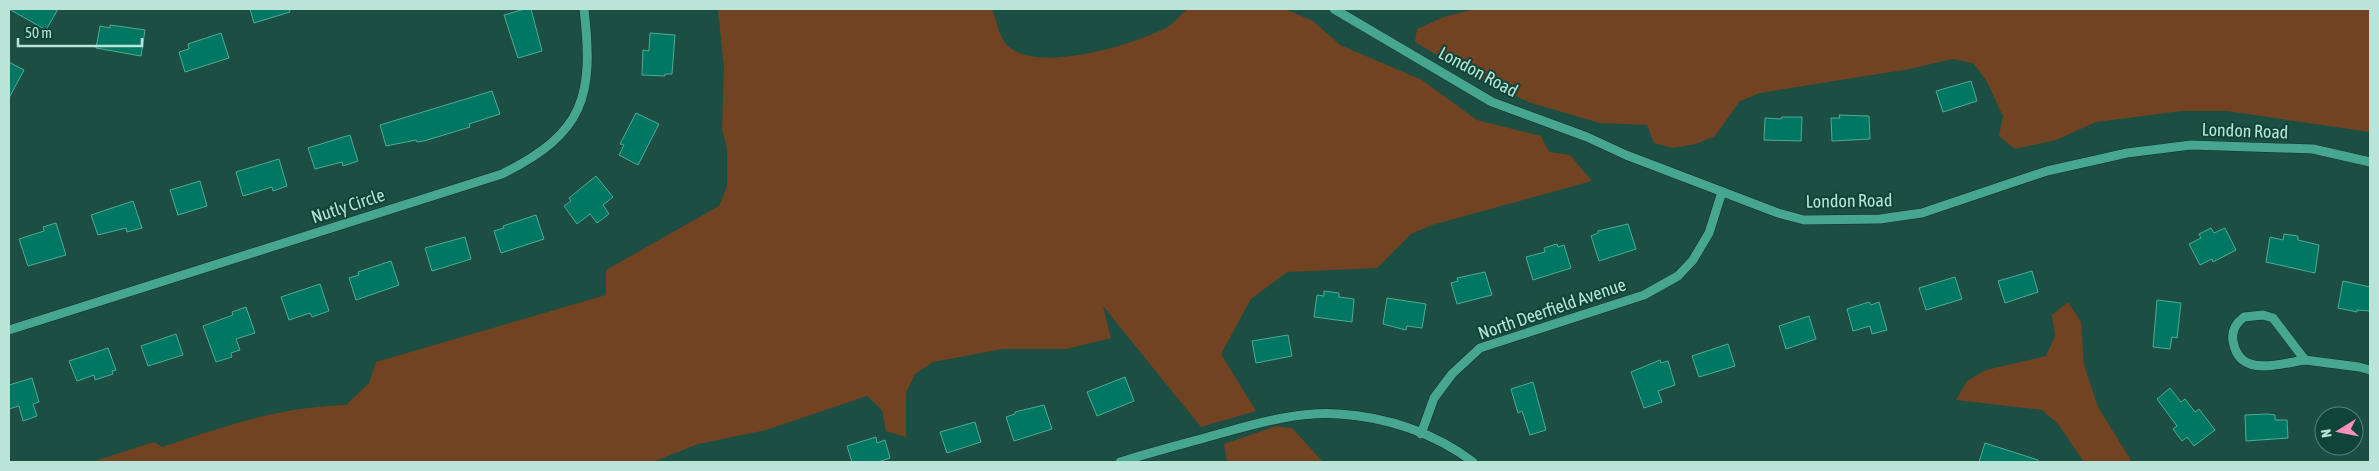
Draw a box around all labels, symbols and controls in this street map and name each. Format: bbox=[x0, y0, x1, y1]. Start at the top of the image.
scale bar bbox=[18, 15, 141, 47]
text: 50 m bbox=[25, 24, 52, 41]
street label: London Road bbox=[1435, 42, 1521, 101]
street label: London Road bbox=[2201, 118, 2289, 143]
street label: Nutly Circle bbox=[308, 184, 387, 227]
street label: London Road bbox=[1805, 189, 1893, 212]
street label: North Deerfield Avenue bbox=[1475, 273, 1628, 344]
north arrow bbox=[2314, 406, 2364, 456]
text: N bbox=[2318, 428, 2335, 439]

